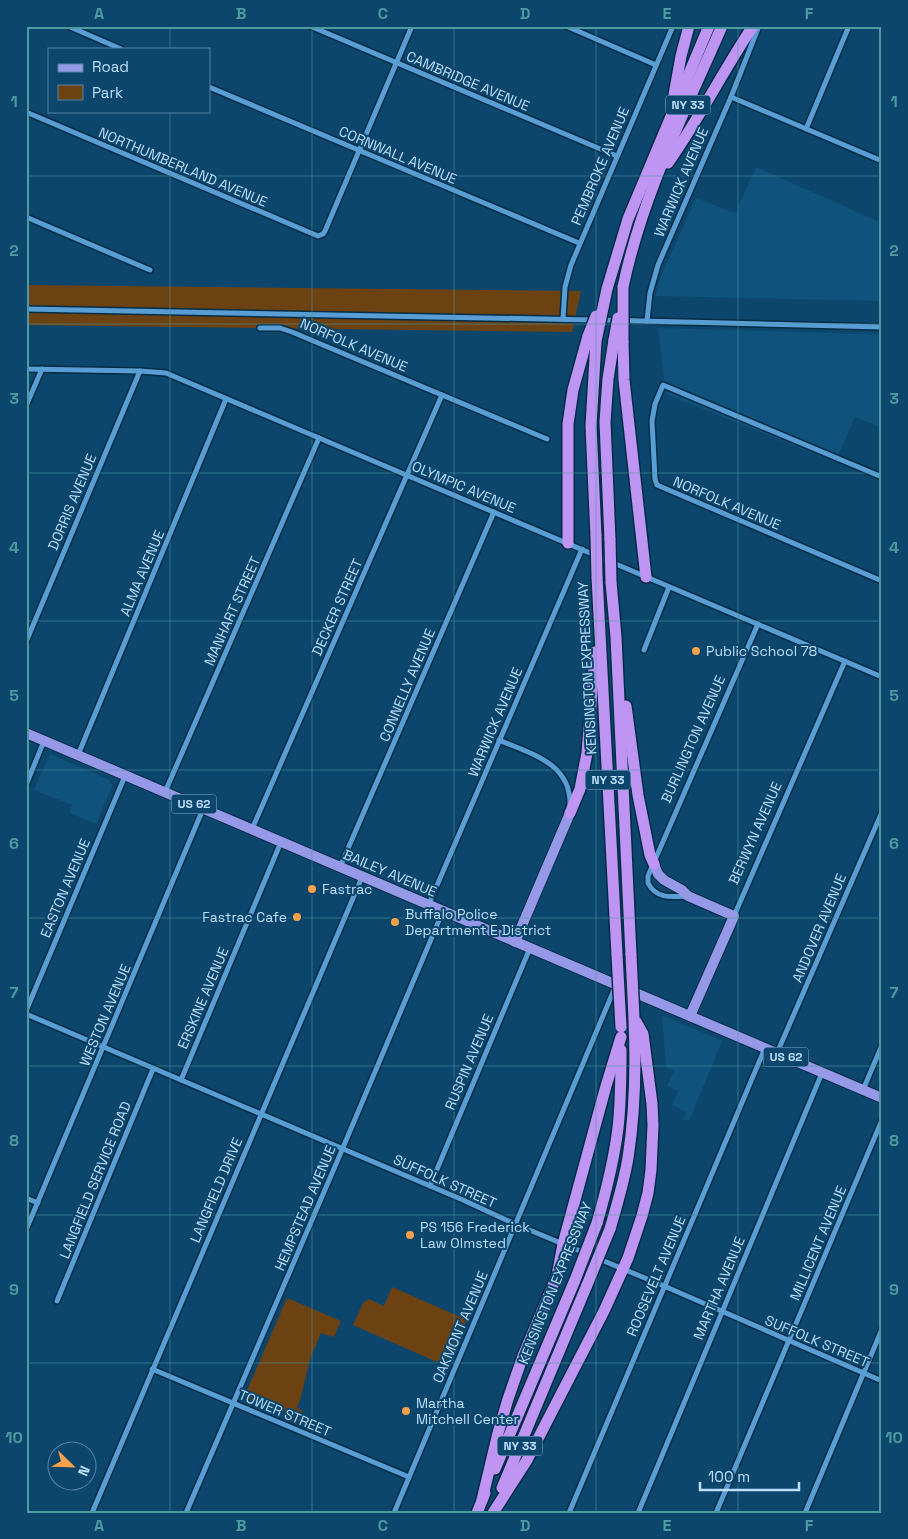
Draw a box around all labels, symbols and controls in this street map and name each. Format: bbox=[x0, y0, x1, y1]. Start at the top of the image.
text: A bbox=[94, 3, 104, 24]
text: B bbox=[236, 3, 246, 24]
text: C bbox=[378, 3, 388, 24]
text: D bbox=[520, 3, 530, 24]
text: E bbox=[663, 3, 672, 24]
text: F bbox=[805, 3, 814, 24]
street label: CAMBRIDGE AVENUE bbox=[404, 47, 533, 115]
legend bbox=[48, 48, 210, 112]
text: Road bbox=[92, 57, 129, 76]
text: Park bbox=[92, 83, 123, 102]
text: 1 bbox=[10, 91, 18, 112]
text: 1 bbox=[890, 91, 898, 112]
road number: NY 33 bbox=[666, 96, 710, 114]
street label: PEMBROKE AVENUE bbox=[567, 104, 633, 228]
street label: CORNWALL AVENUE bbox=[336, 122, 460, 188]
street label: NORTHUMBERLAND AVENUE bbox=[96, 123, 270, 211]
street label: WARWICK AVENUE bbox=[650, 124, 712, 240]
text: 2 bbox=[9, 240, 19, 261]
text: 2 bbox=[889, 240, 899, 261]
street label: NORFOLK AVENUE bbox=[298, 314, 411, 376]
text: 3 bbox=[9, 388, 19, 409]
text: 3 bbox=[889, 388, 899, 409]
street label: DORRIS AVENUE bbox=[44, 451, 100, 553]
street label: OLYMPIC AVENUE bbox=[409, 457, 519, 517]
street label: NORFOLK AVENUE bbox=[671, 472, 784, 534]
street label: ALMA AVENUE bbox=[116, 527, 168, 619]
text: 4 bbox=[9, 537, 19, 558]
text: 4 bbox=[889, 537, 899, 558]
street label: MANHART STREET bbox=[200, 554, 264, 668]
street label: DECKER STREET bbox=[308, 556, 366, 658]
street label: KENSINGTON EXPRESSWAY bbox=[573, 581, 601, 755]
street label: CONNELLY AVENUE bbox=[375, 626, 439, 744]
place label: Public School 78 bbox=[706, 642, 818, 660]
marker: Public School 78 bbox=[690, 645, 702, 657]
street label: WARWICK AVENUE bbox=[464, 664, 526, 780]
street label: BURLINGTON AVENUE bbox=[657, 672, 729, 806]
text: 5 bbox=[9, 685, 19, 706]
text: 5 bbox=[889, 685, 899, 706]
road number: NY 33 bbox=[586, 770, 630, 790]
street label: BERWYN AVENUE bbox=[724, 779, 786, 887]
road number: US 62 bbox=[172, 794, 216, 814]
text: 6 bbox=[9, 833, 19, 854]
text: 6 bbox=[889, 833, 899, 854]
street label: EASTON AVENUE bbox=[36, 836, 94, 940]
street label: BAILEY AVENUE bbox=[341, 845, 440, 901]
street label: ANDOVER AVENUE bbox=[788, 871, 850, 985]
place label: Fastrac bbox=[322, 880, 372, 898]
marker: Fastrac bbox=[306, 883, 318, 895]
place label: Buffalo Police Department E District bbox=[405, 905, 551, 939]
place label: Fastrac Cafe bbox=[202, 908, 287, 926]
marker: Fastrac Cafe bbox=[291, 911, 303, 923]
marker: Buffalo Police Department E District bbox=[389, 916, 401, 928]
street label: ERSKINE AVENUE bbox=[173, 944, 233, 1052]
street label: WESTON AVENUE bbox=[75, 961, 135, 1069]
text: 7 bbox=[10, 982, 19, 1003]
text: 7 bbox=[890, 982, 899, 1003]
street label: RUSPIN AVENUE bbox=[441, 1011, 497, 1113]
road number: US 62 bbox=[764, 1048, 808, 1066]
street label: LANGFIELD SERVICE ROAD bbox=[55, 1099, 135, 1261]
text: 8 bbox=[9, 1130, 19, 1151]
text: 8 bbox=[889, 1130, 899, 1151]
street label: LANGFIELD DRIVE bbox=[186, 1135, 246, 1245]
street label: HEMPSTEAD AVENUE bbox=[270, 1142, 340, 1273]
street label: SUFFOLK STREET bbox=[391, 1150, 499, 1212]
street label: MILLICENT AVENUE bbox=[786, 1183, 850, 1303]
street label: KENSINGTON EXPRESSWAY bbox=[514, 1199, 596, 1367]
street label: ROOSEVELT AVENUE bbox=[622, 1213, 690, 1339]
place label: PS 156 Frederick Law Olmsted bbox=[420, 1218, 530, 1252]
marker: PS 156 Frederick Law Olmsted bbox=[404, 1229, 416, 1241]
street label: MARTHA AVENUE bbox=[689, 1234, 749, 1342]
street label: OAKMONT AVENUE bbox=[428, 1268, 492, 1386]
text: 9 bbox=[9, 1279, 19, 1300]
text: 9 bbox=[889, 1279, 899, 1300]
street label: SUFFOLK STREET bbox=[762, 1311, 872, 1371]
street label: TOWER STREET bbox=[236, 1385, 334, 1441]
place label: Martha Mitchell Center bbox=[416, 1394, 519, 1428]
marker: Martha Mitchell Center bbox=[400, 1405, 412, 1417]
text: 10 bbox=[5, 1427, 23, 1448]
text: 10 bbox=[885, 1427, 903, 1448]
road number: NY 33 bbox=[498, 1436, 542, 1455]
north arrow bbox=[48, 1442, 98, 1492]
scale bar bbox=[700, 1459, 799, 1491]
text: N bbox=[74, 1463, 94, 1479]
text: 100 m bbox=[708, 1467, 750, 1486]
text: A bbox=[94, 1515, 104, 1536]
text: B bbox=[236, 1515, 246, 1536]
text: C bbox=[378, 1515, 388, 1536]
text: D bbox=[520, 1515, 530, 1536]
text: E bbox=[663, 1515, 672, 1536]
text: F bbox=[805, 1515, 814, 1536]

